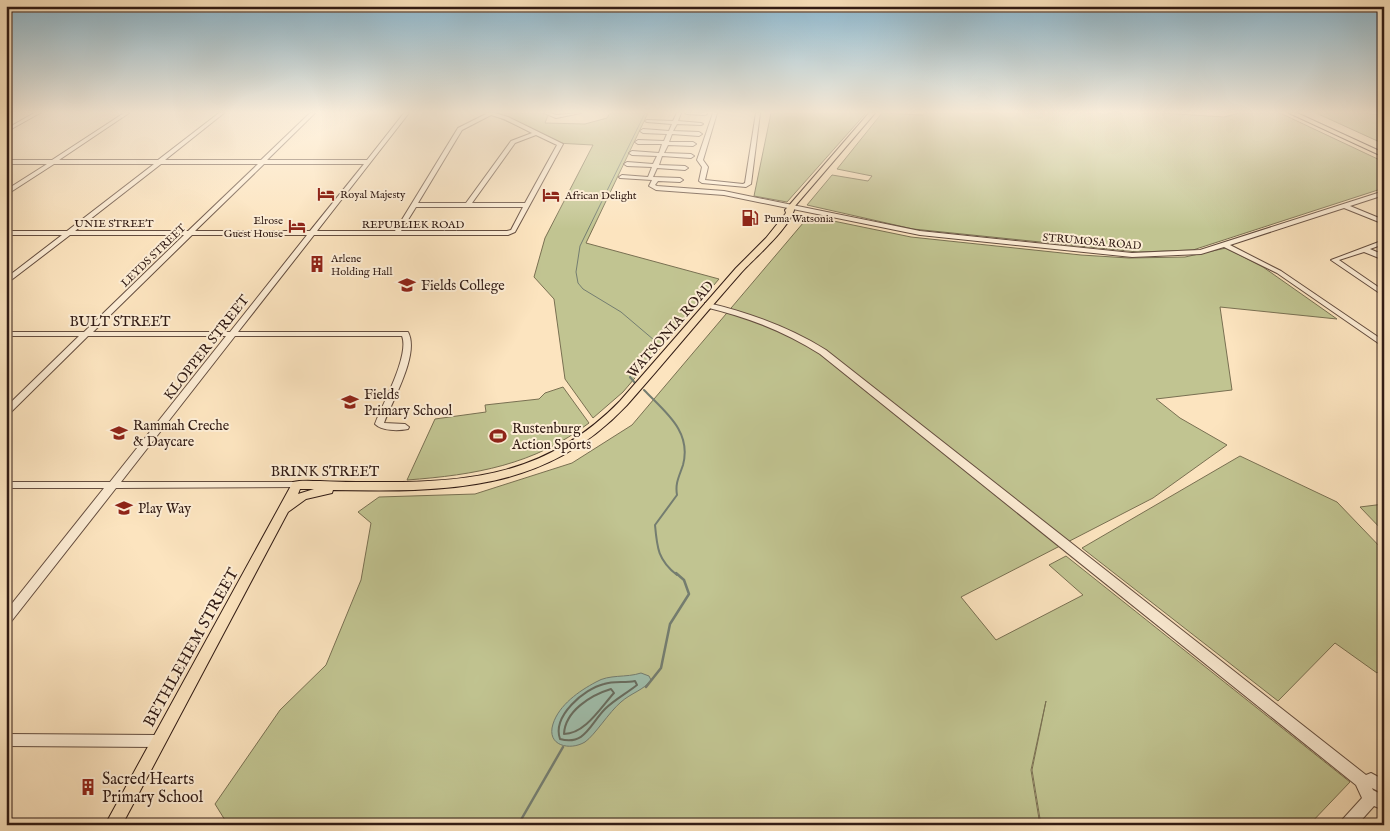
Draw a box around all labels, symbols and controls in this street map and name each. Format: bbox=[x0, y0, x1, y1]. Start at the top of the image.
hotel icon: Royal Majesty bbox=[316, 184, 336, 204]
hotel icon: African Delight bbox=[541, 185, 561, 205]
place label: Royal Majesty bbox=[340, 188, 406, 202]
place label: African Delight bbox=[564, 189, 637, 203]
fuel station icon: Puma Watsonia bbox=[740, 208, 760, 228]
place label: Puma Watsonia bbox=[764, 212, 834, 226]
place label: Elrose Guest House bbox=[224, 214, 283, 241]
hotel icon: Elrose Guest House bbox=[287, 216, 307, 236]
street label: UNIE STREET bbox=[75, 217, 153, 231]
street label: REPUBLIEK ROAD bbox=[362, 218, 465, 232]
street label: LEYDS STREET bbox=[118, 221, 189, 290]
street label: STRUMOSA ROAD bbox=[1042, 231, 1142, 253]
place label: Arlene Holding Hall bbox=[330, 252, 392, 279]
building icon: Arlene Holding Hall bbox=[307, 254, 327, 274]
school or university icon: Fields College bbox=[397, 275, 417, 295]
place label: Fields College bbox=[421, 277, 505, 295]
street label: WATSONIA ROAD bbox=[623, 277, 718, 382]
street label: KLOPPER STREET bbox=[160, 291, 254, 404]
street label: BULT STREET bbox=[69, 313, 171, 331]
place label: Fields Primary School bbox=[364, 386, 453, 420]
school or university icon: Fields Primary School bbox=[340, 392, 360, 412]
place label: Rammah Creche & Daycare bbox=[133, 417, 230, 451]
place label: Rustenburg Action Sports bbox=[511, 420, 591, 454]
school or university icon: Rammah Creche & Daycare bbox=[109, 423, 129, 443]
sports icon: Rustenburg Action Sports bbox=[488, 426, 508, 446]
street label: BRINK STREET bbox=[271, 463, 380, 481]
school or university icon: Play Way bbox=[114, 498, 134, 518]
place label: Play Way bbox=[138, 500, 191, 518]
street label: BETHLEHEM STREET bbox=[140, 565, 244, 731]
place label: Sacred Hearts Primary School bbox=[102, 770, 204, 808]
building icon: Sacred Hearts Primary School bbox=[78, 777, 98, 797]

